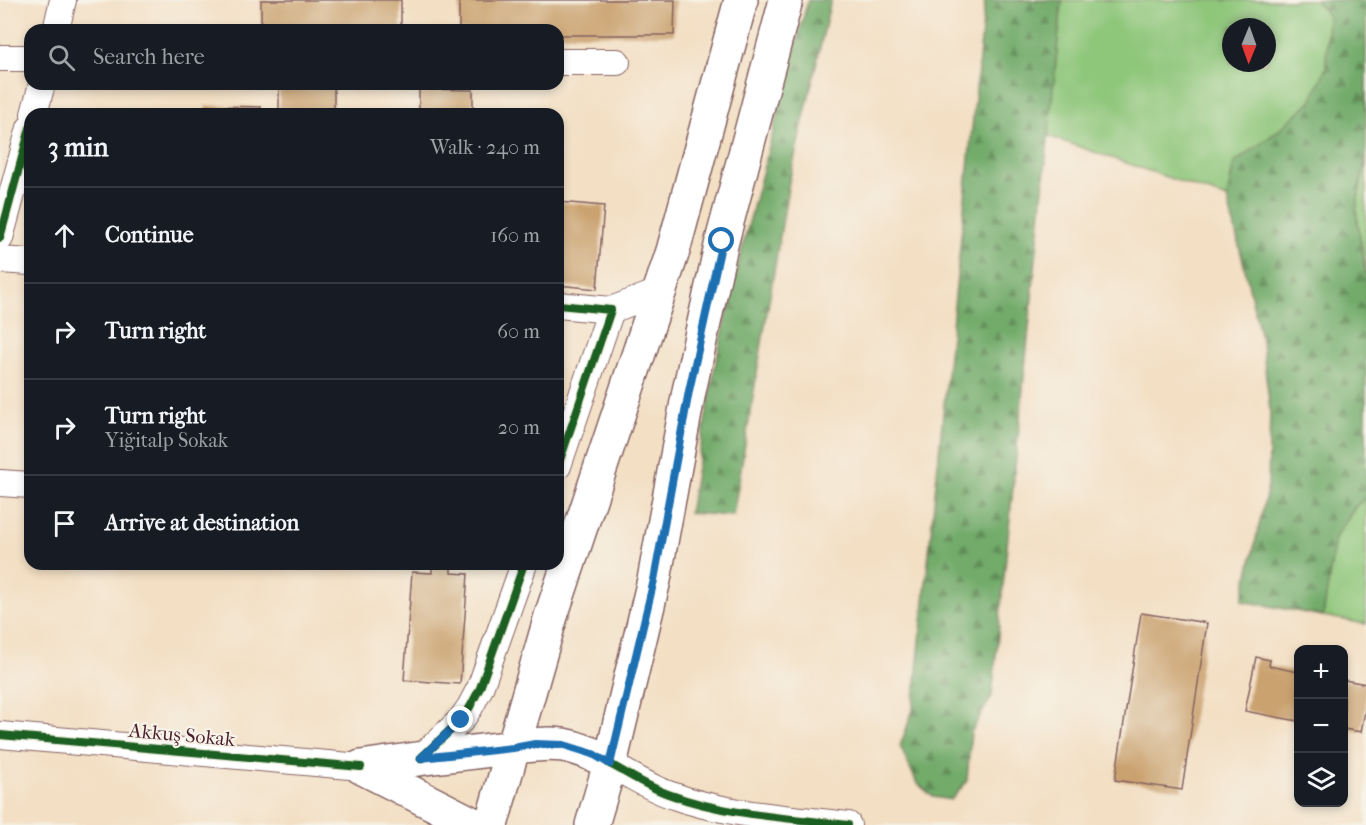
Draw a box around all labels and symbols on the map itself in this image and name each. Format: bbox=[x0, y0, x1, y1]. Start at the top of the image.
north arrow bbox=[1222, 18, 1276, 72]
route start bbox=[708, 227, 734, 253]
route end bbox=[447, 706, 473, 732]
street label: Akkuş Sokak bbox=[127, 719, 237, 751]

